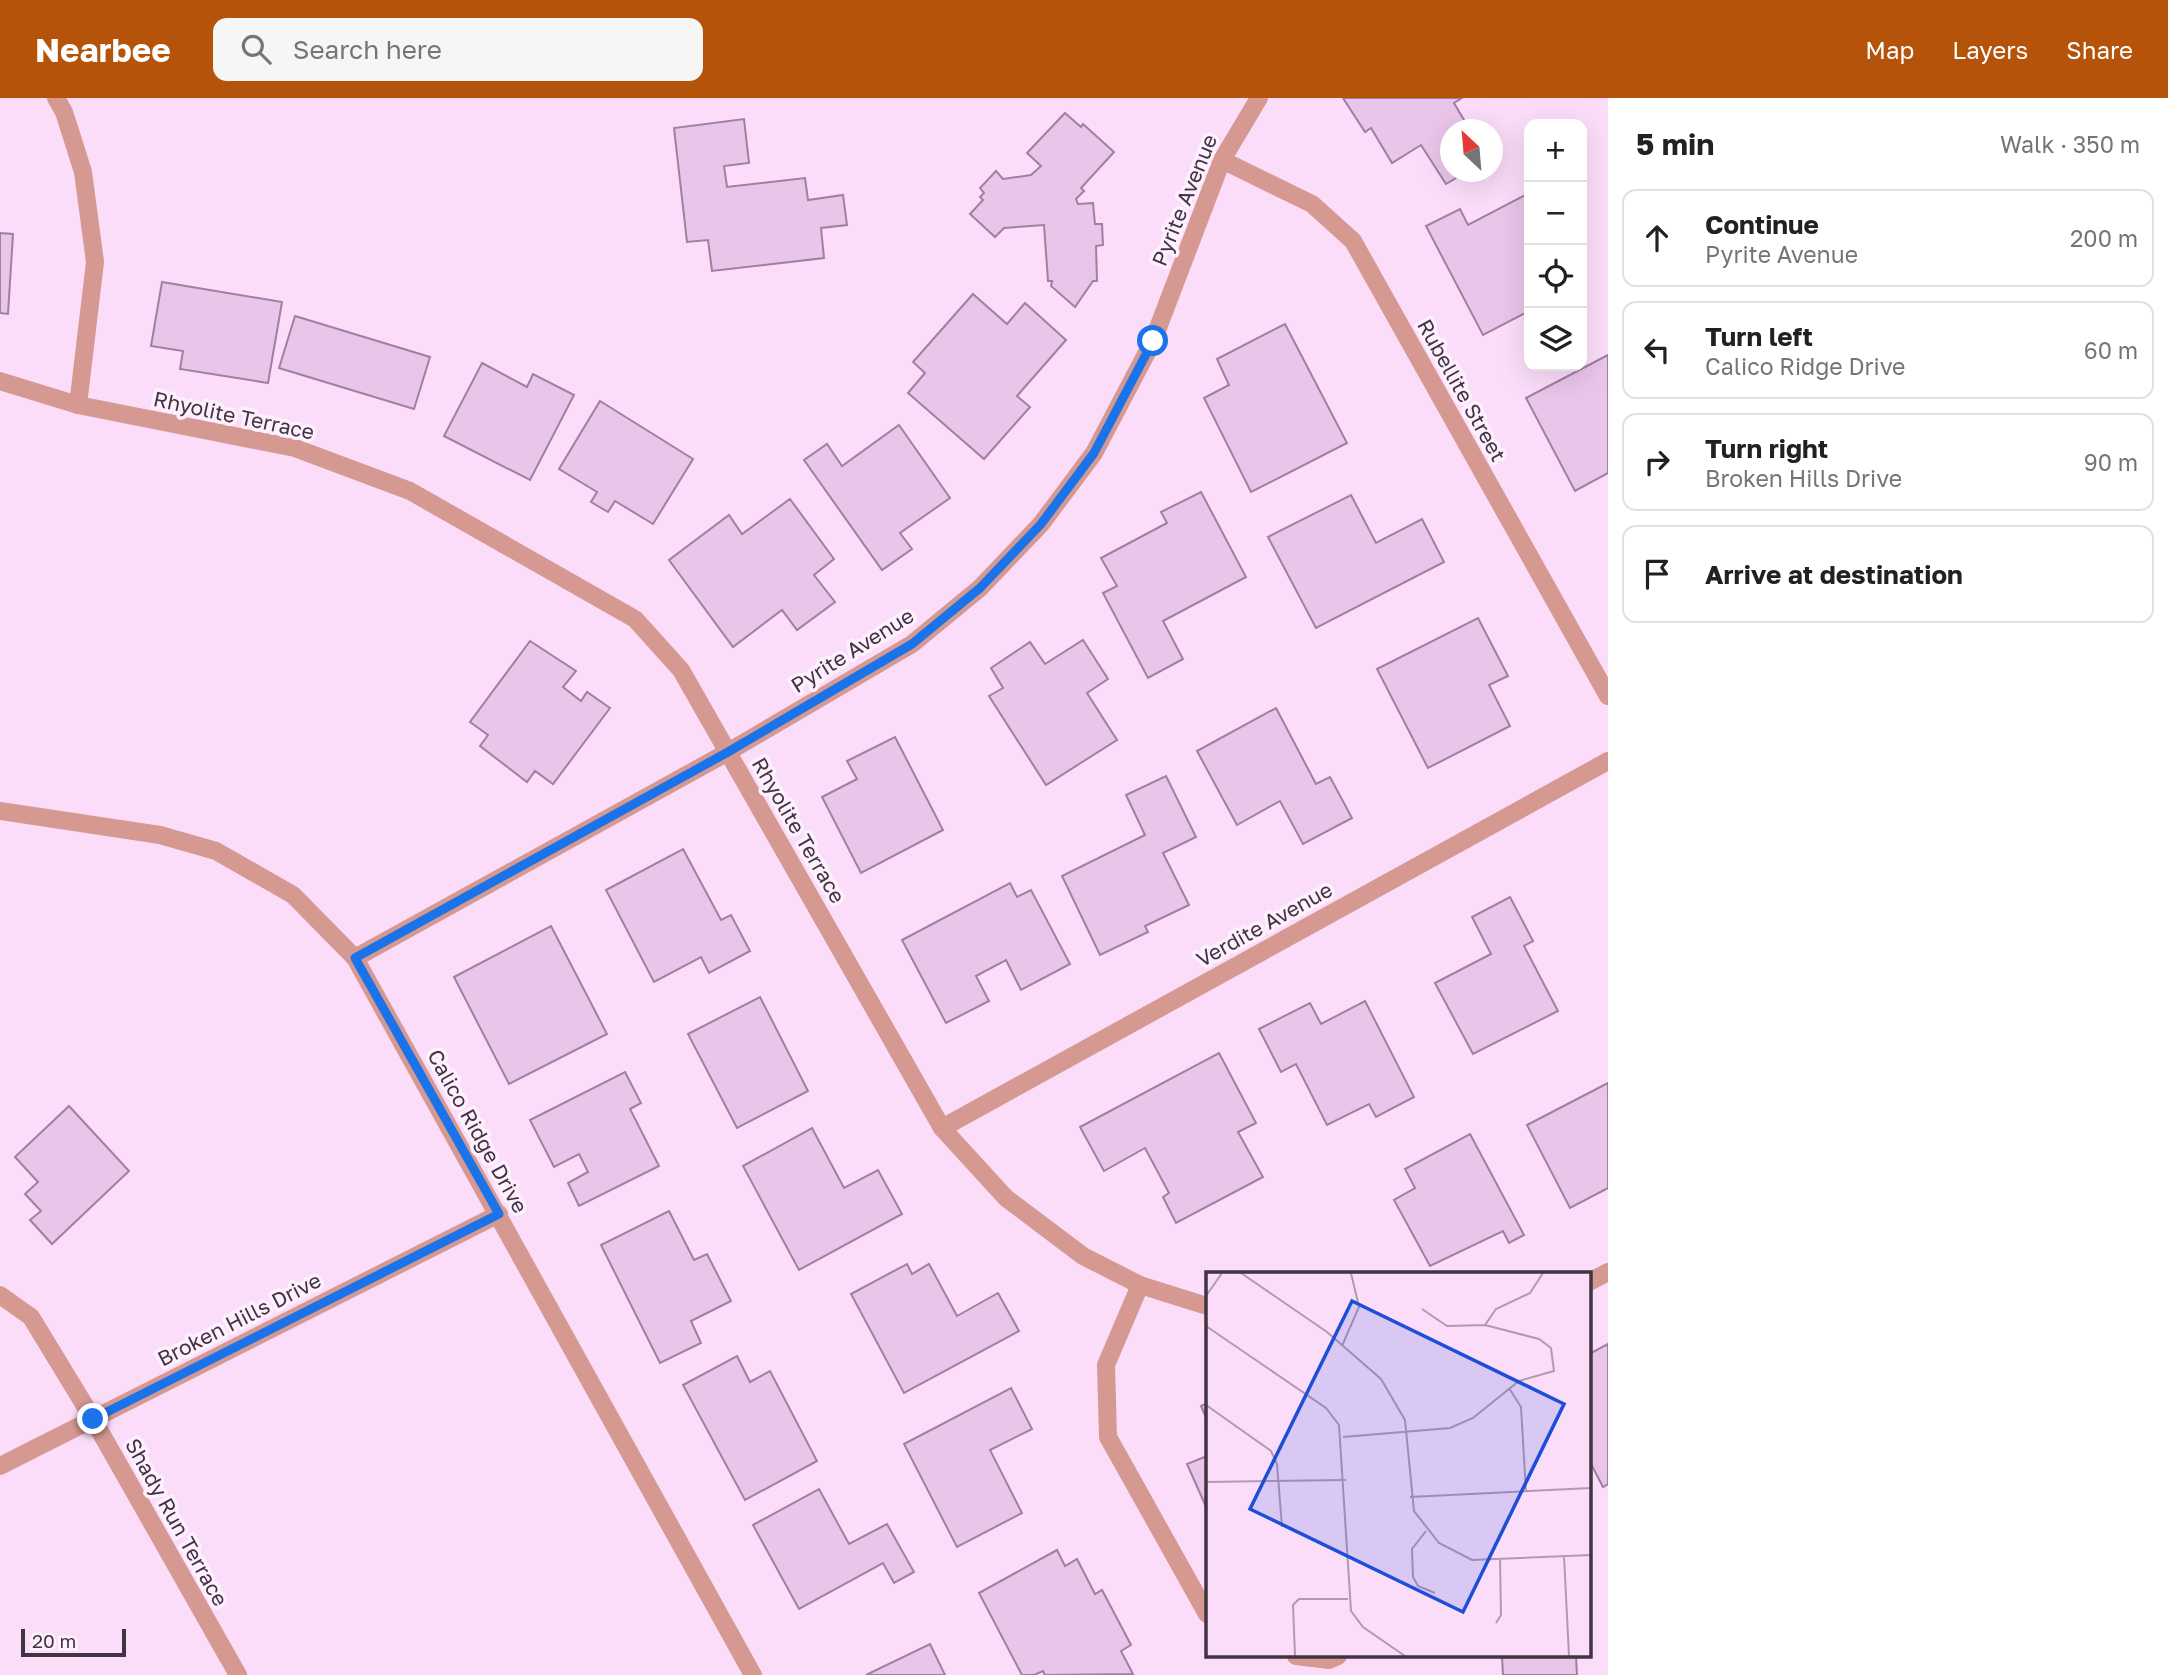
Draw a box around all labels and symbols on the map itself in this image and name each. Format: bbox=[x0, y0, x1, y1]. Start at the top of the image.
north arrow bbox=[1440, 119, 1503, 182]
street label: Pyrite Avenue bbox=[1146, 130, 1222, 270]
street label: Rubellite Street bbox=[1412, 314, 1512, 466]
route start bbox=[1137, 325, 1168, 356]
street label: Rhyolite Terrace bbox=[151, 385, 317, 445]
street label: Pyrite Avenue bbox=[786, 602, 918, 698]
street label: Rhyolite Terrace bbox=[747, 753, 851, 907]
street label: Verdite Avenue bbox=[1191, 876, 1337, 972]
street label: Calico Ridge Drive bbox=[422, 1045, 534, 1217]
street label: Broken Hills Drive bbox=[153, 1267, 325, 1371]
inset map bbox=[1206, 1272, 1590, 1658]
route end bbox=[77, 1403, 108, 1434]
street label: Shady Run Terrace bbox=[120, 1434, 234, 1610]
scale bar bbox=[21, 1626, 126, 1658]

